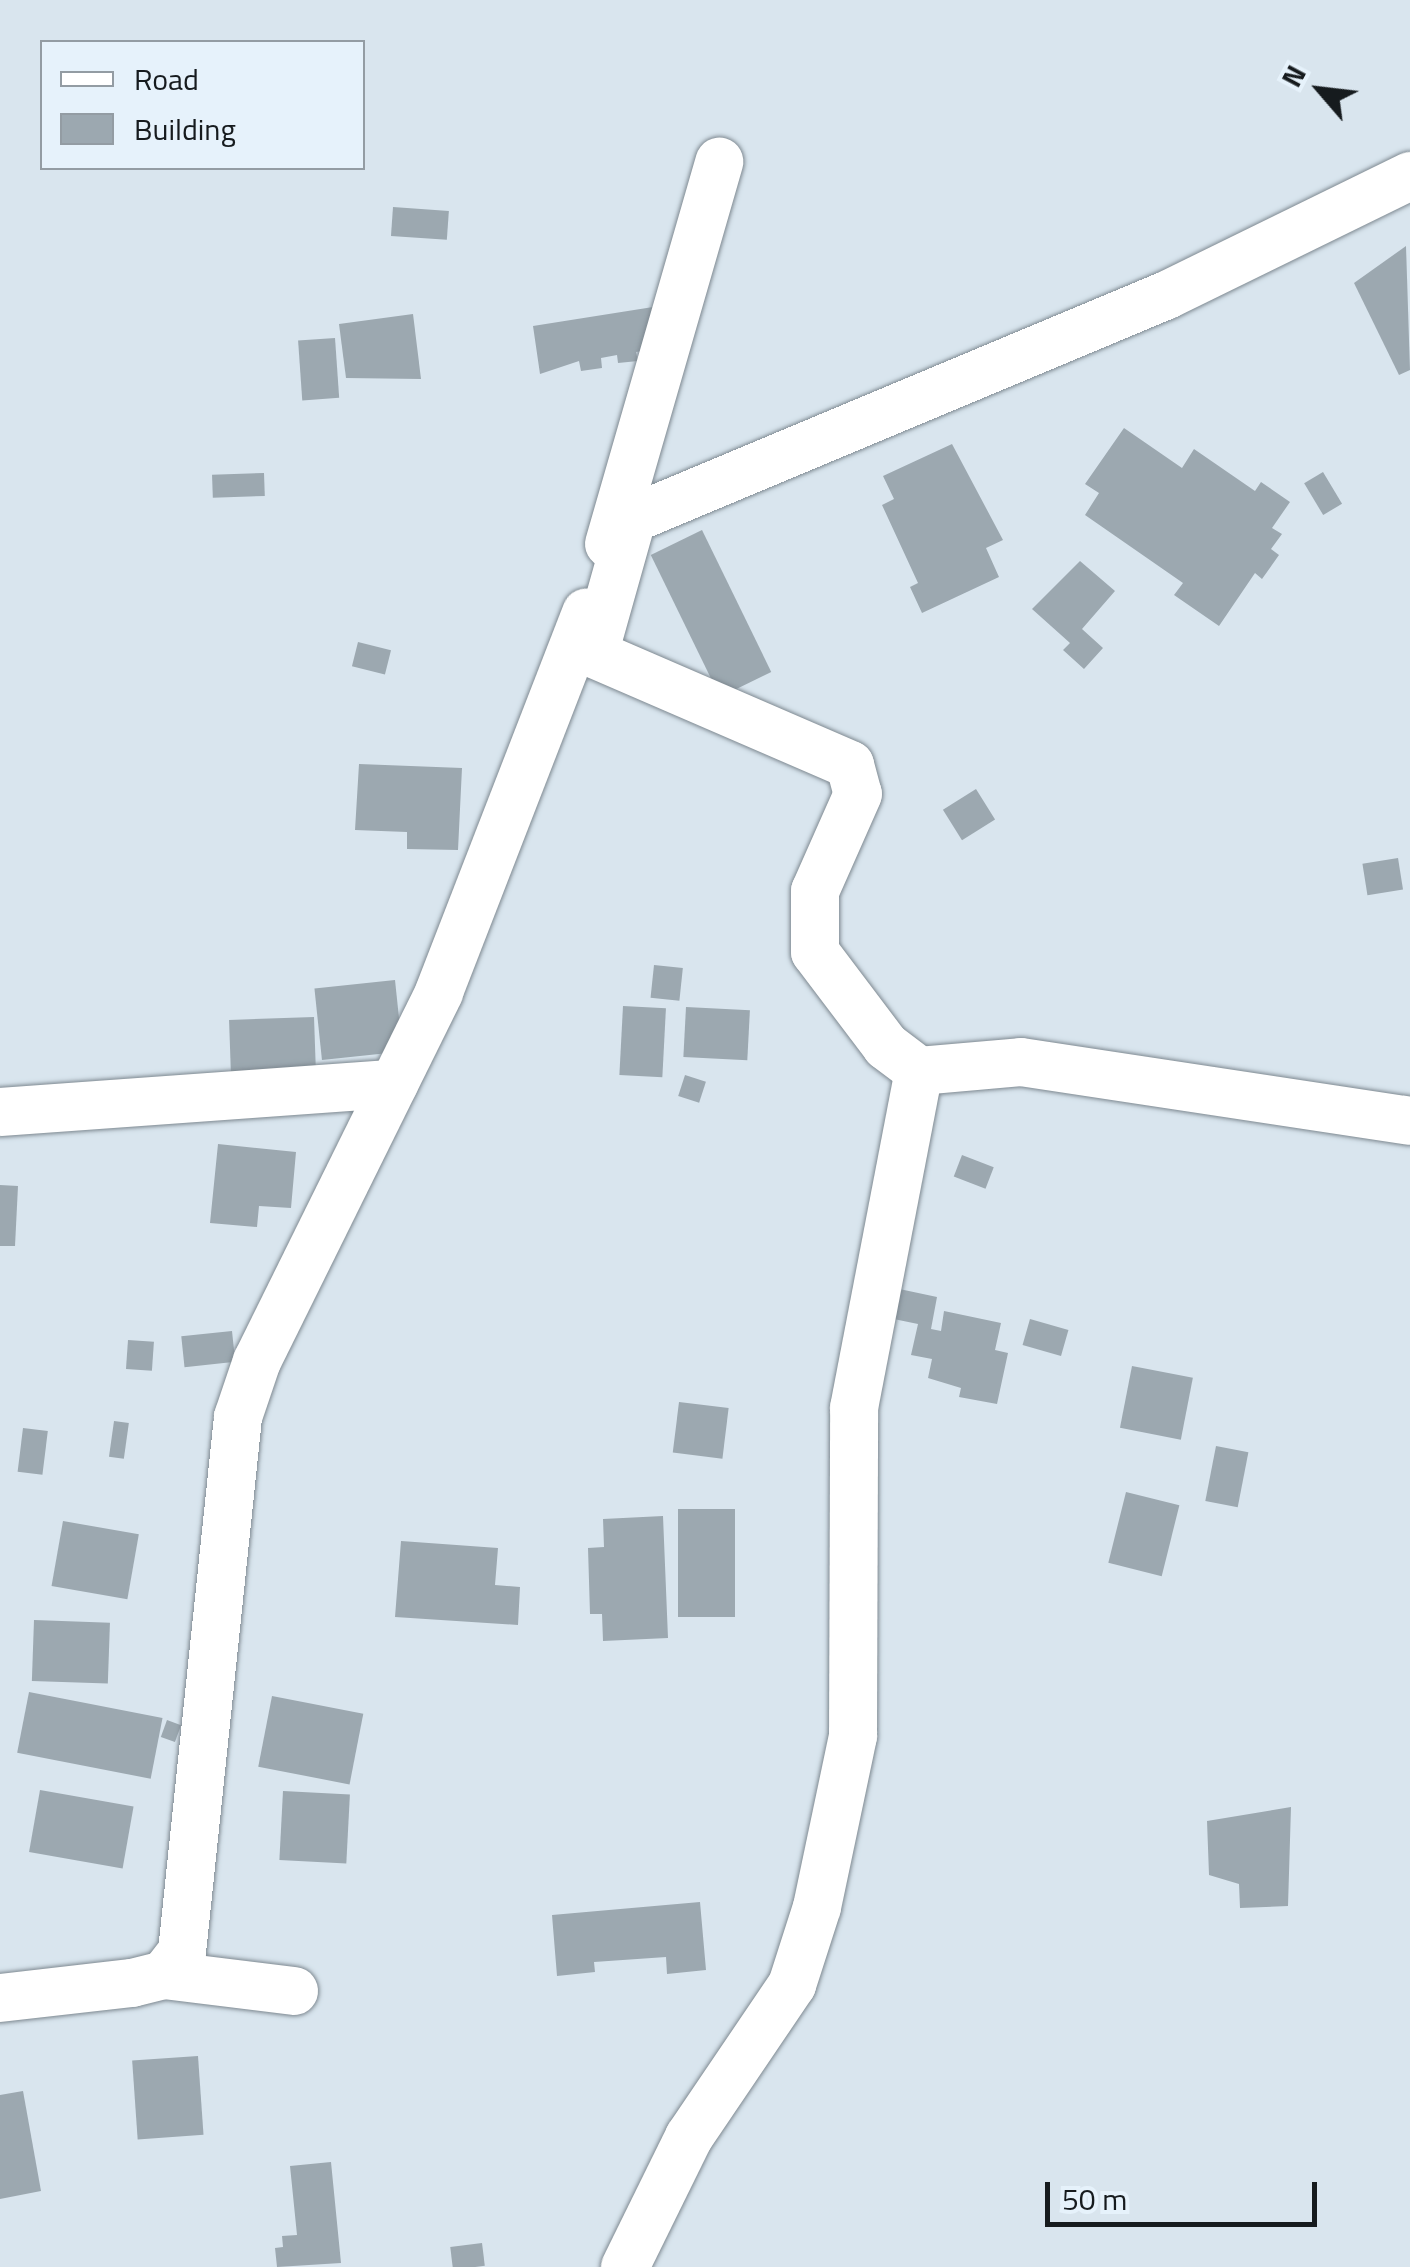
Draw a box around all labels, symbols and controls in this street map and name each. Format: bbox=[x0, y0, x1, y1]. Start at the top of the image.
legend bbox=[40, 40, 365, 170]
north arrow bbox=[1270, 40, 1370, 140]
text: Road bbox=[134, 56, 199, 102]
text: N bbox=[1270, 57, 1317, 94]
text: Building bbox=[134, 106, 236, 152]
scale bar bbox=[1050, 2162, 1322, 2224]
text: 50 m bbox=[1062, 2176, 1127, 2222]

